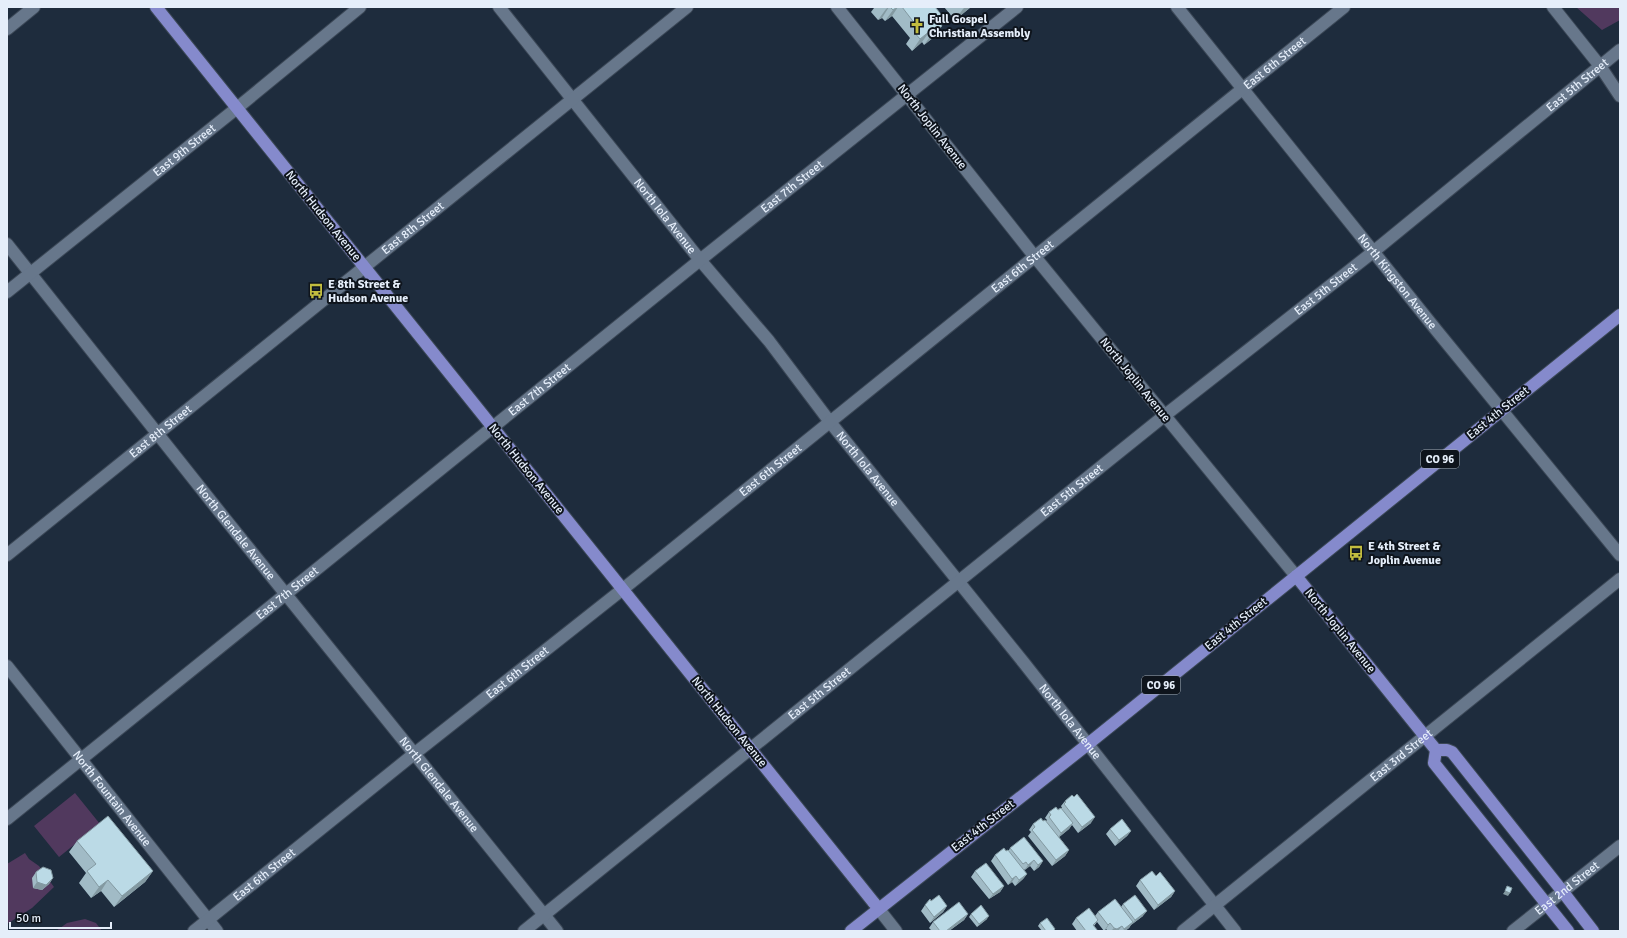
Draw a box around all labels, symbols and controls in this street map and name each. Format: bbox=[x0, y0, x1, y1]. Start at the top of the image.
place label: Full Gospel Christian Assembly bbox=[929, 12, 1030, 41]
church icon: Full Gospel Christian Assembly bbox=[908, 17, 926, 35]
street label: East 6th Street bbox=[1240, 33, 1309, 93]
street label: East 5th Street bbox=[1543, 55, 1611, 115]
street label: North Joplin Avenue bbox=[894, 81, 970, 173]
street label: East 9th Street bbox=[150, 121, 219, 180]
street label: East 7th Street bbox=[758, 157, 826, 216]
street label: North Hudson Avenue bbox=[282, 168, 364, 264]
street label: North Iola Avenue bbox=[631, 175, 700, 257]
street label: East 8th Street bbox=[378, 198, 447, 258]
street label: North Kingston Avenue bbox=[1354, 231, 1440, 332]
street label: East 6th Street bbox=[988, 237, 1057, 296]
street label: East 5th Street bbox=[1291, 260, 1360, 319]
place label: E 8th Street & Hudson Avenue bbox=[328, 277, 408, 306]
bus stop icon: E 8th Street & Hudson Avenue bbox=[307, 282, 325, 300]
street label: North Joplin Avenue bbox=[1096, 335, 1174, 425]
street label: East 7th Street bbox=[505, 360, 574, 419]
street label: East 4th Street bbox=[1464, 383, 1532, 443]
street label: East 8th Street bbox=[126, 402, 195, 461]
street label: North Hudson Avenue bbox=[485, 421, 567, 517]
street label: North Iola Avenue bbox=[833, 428, 902, 509]
street label: East 6th Street bbox=[736, 440, 805, 500]
road number: CO 96 bbox=[1421, 450, 1459, 468]
street label: East 5th Street bbox=[1037, 461, 1106, 520]
street label: North Glendale Avenue bbox=[193, 481, 279, 583]
place label: E 4th Street & Joplin Avenue bbox=[1368, 539, 1441, 568]
bus stop icon: E 4th Street & Joplin Avenue bbox=[1347, 544, 1365, 562]
street label: East 7th Street bbox=[253, 563, 322, 623]
street label: North Joplin Avenue bbox=[1301, 586, 1379, 676]
street label: East 4th Street bbox=[1202, 594, 1270, 654]
street label: East 6th Street bbox=[483, 643, 552, 702]
street label: East 5th Street bbox=[785, 664, 854, 723]
street label: North Hudson Avenue bbox=[688, 674, 770, 770]
road number: CO 96 bbox=[1142, 676, 1180, 694]
street label: North Iola Avenue bbox=[1036, 681, 1105, 763]
street label: East 3rd Street bbox=[1367, 726, 1435, 785]
street label: North Glendale Avenue bbox=[396, 734, 482, 835]
street label: North Fountain Avenue bbox=[69, 748, 155, 849]
street label: East 4th Street bbox=[948, 797, 1018, 855]
street label: East 6th Street bbox=[230, 845, 298, 904]
street label: East 2nd Street bbox=[1532, 858, 1602, 918]
scale bar bbox=[10, 904, 111, 930]
text: 50 m bbox=[16, 911, 41, 926]

